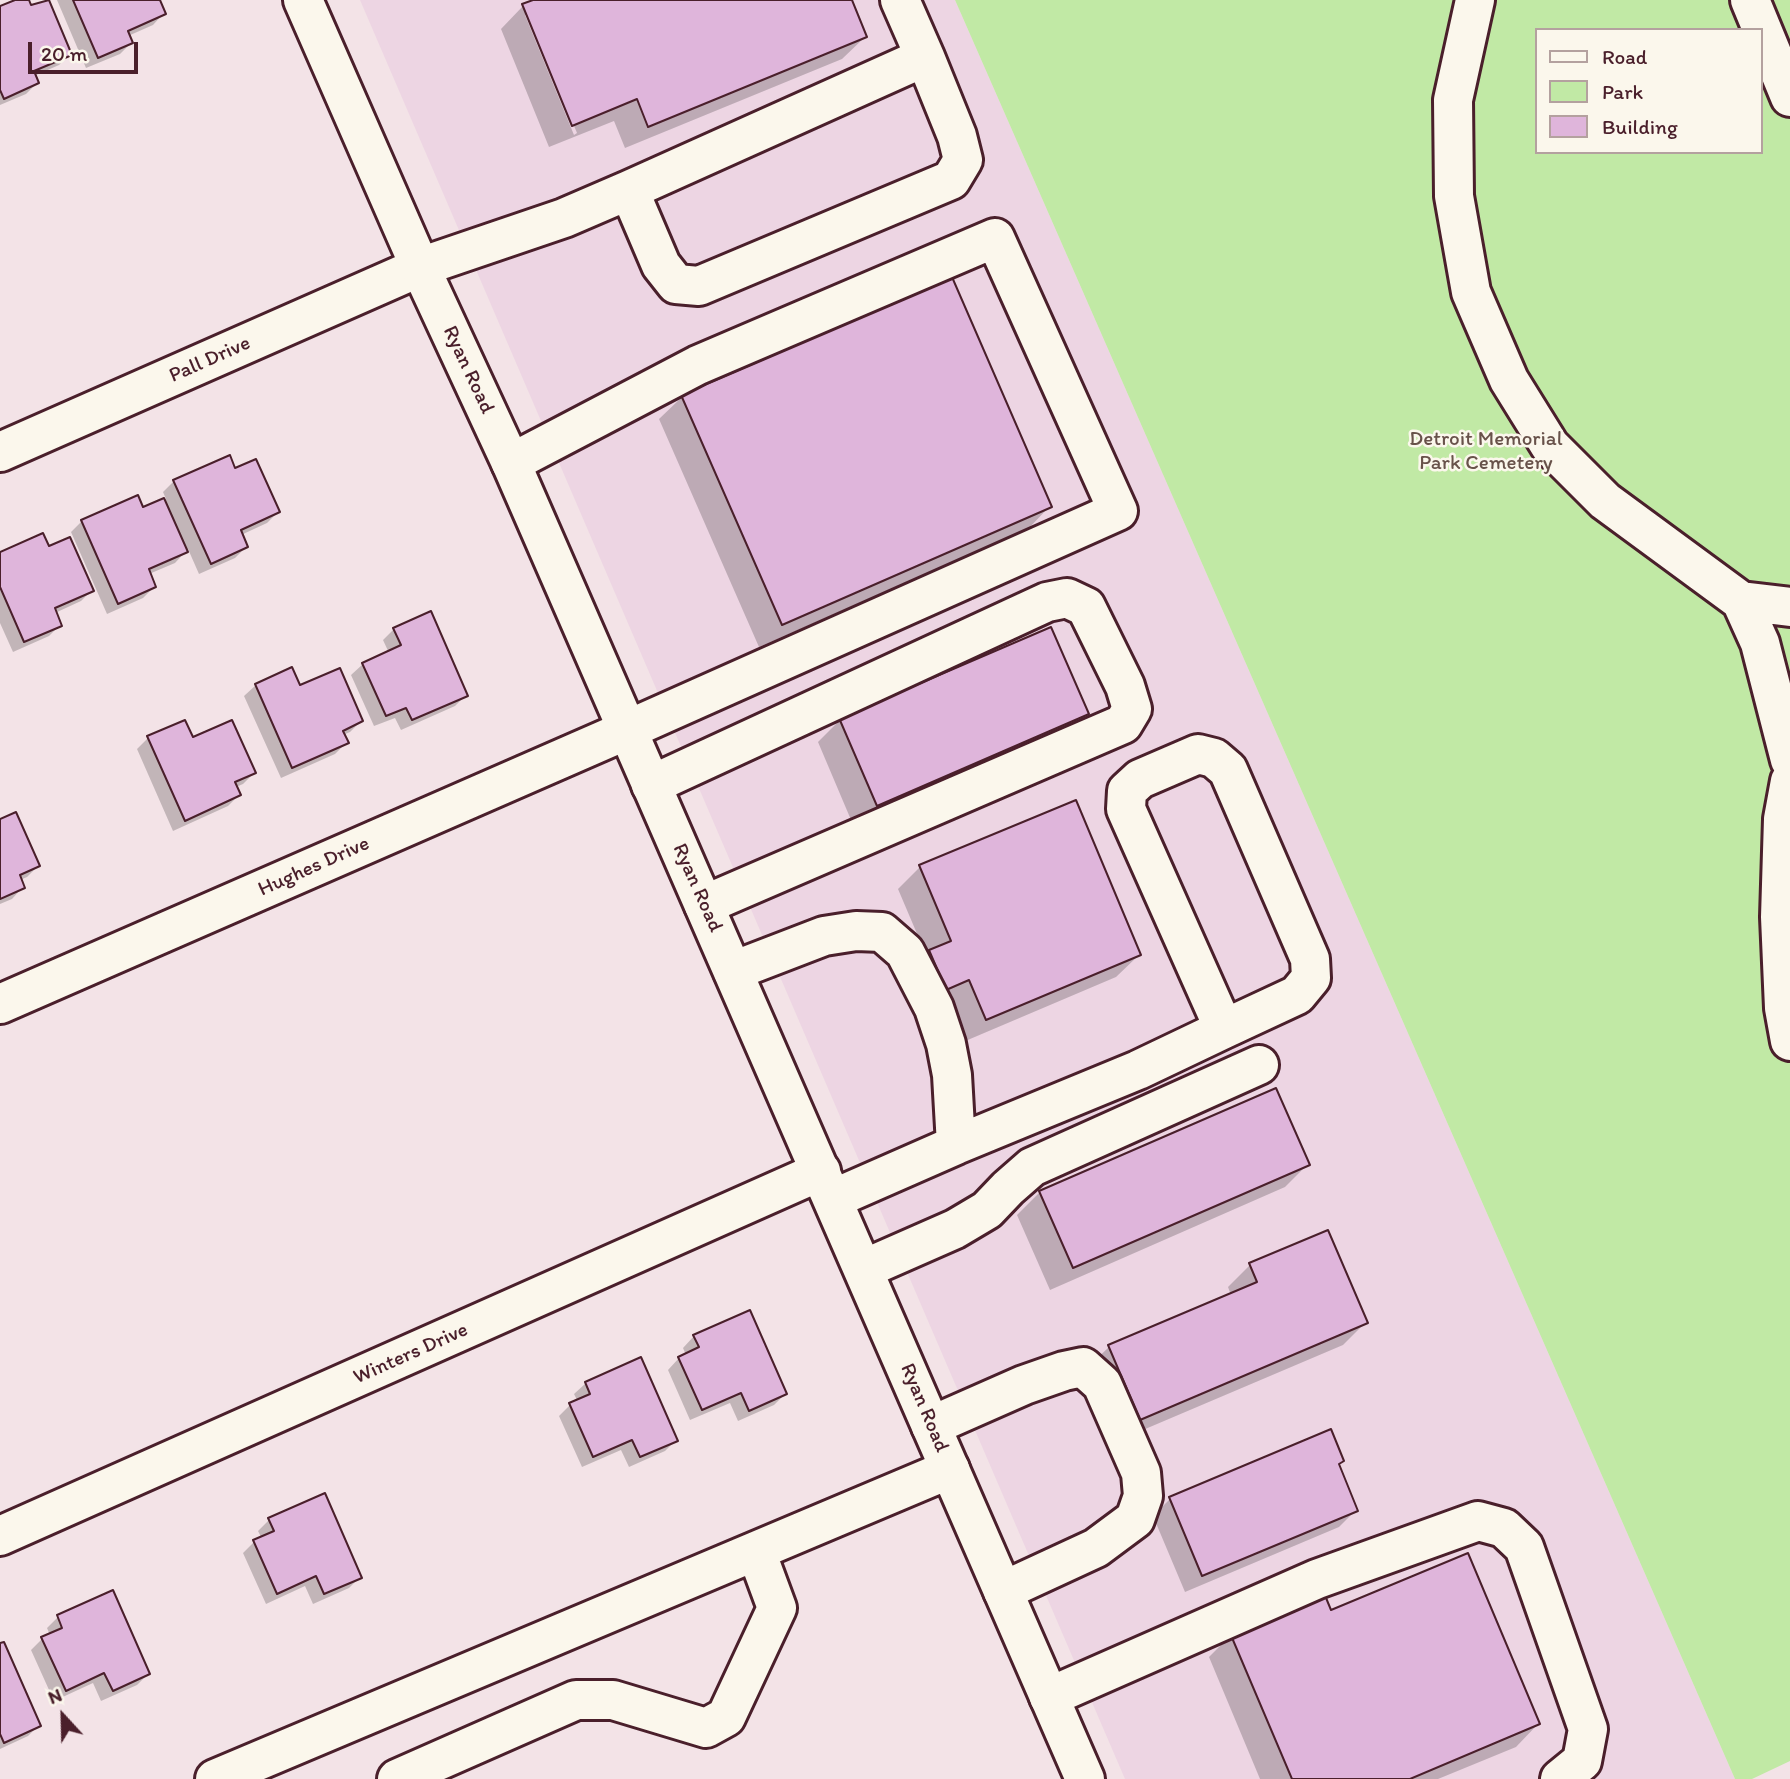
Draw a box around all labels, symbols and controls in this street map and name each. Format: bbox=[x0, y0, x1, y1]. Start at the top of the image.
scale bar bbox=[32, 28, 142, 72]
legend bbox=[1534, 28, 1762, 154]
text: 20 m bbox=[41, 41, 87, 66]
text: Road bbox=[1602, 44, 1647, 69]
text: Park bbox=[1602, 79, 1643, 104]
text: Building bbox=[1602, 114, 1678, 139]
street label: Ryan Road bbox=[437, 322, 499, 418]
street label: Pall Drive bbox=[166, 331, 254, 389]
park label: Detroit Memorial Park Cemetery bbox=[1409, 427, 1563, 477]
street label: Hughes Drive bbox=[254, 831, 374, 903]
street label: Ryan Road bbox=[666, 840, 728, 936]
street label: Winters Drive bbox=[350, 1318, 472, 1390]
street label: Ryan Road bbox=[894, 1360, 954, 1456]
north arrow bbox=[28, 1681, 98, 1751]
text: N bbox=[45, 1683, 65, 1709]

